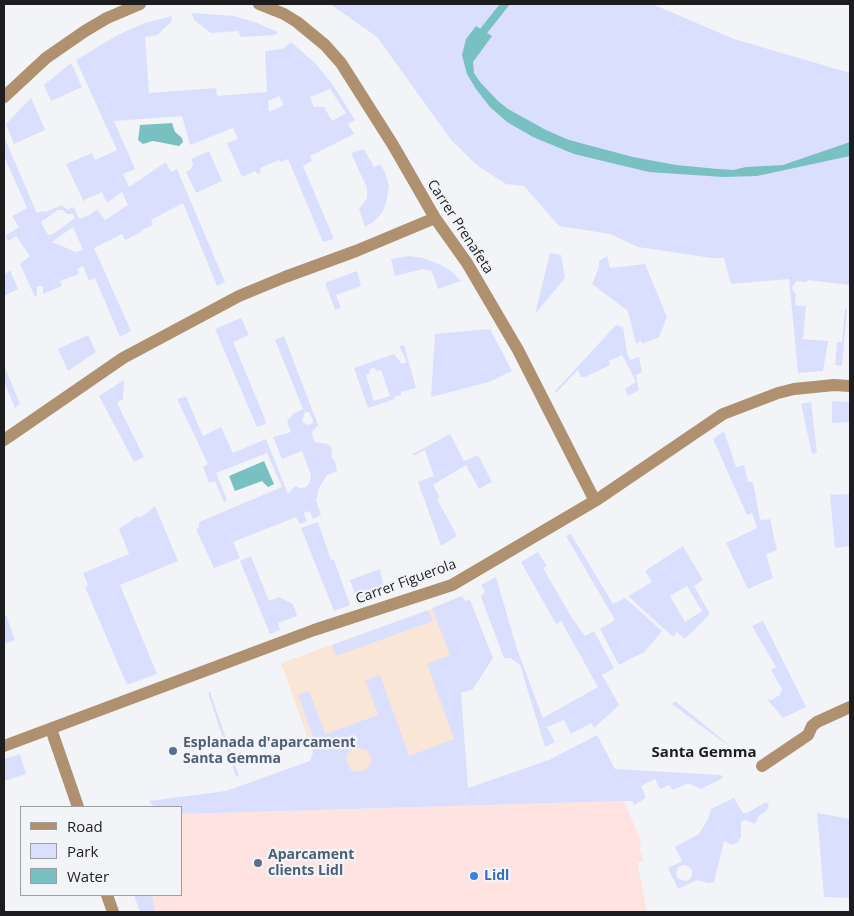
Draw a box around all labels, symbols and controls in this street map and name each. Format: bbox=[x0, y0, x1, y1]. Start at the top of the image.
street label: Carrer Prenafeta bbox=[423, 177, 497, 277]
street label: Carrer Figuerola bbox=[354, 556, 458, 608]
place label: Esplanada d'aparcament Santa Gemma bbox=[183, 735, 356, 768]
district label: Santa Gemma bbox=[652, 744, 756, 762]
marker: Esplanada d'aparcament Santa Gemma bbox=[167, 745, 179, 757]
legend bbox=[20, 806, 182, 896]
text: Road bbox=[67, 816, 103, 836]
text: Park bbox=[67, 841, 98, 861]
place label: Aparcament clients Lidl bbox=[268, 847, 354, 880]
marker: Aparcament clients Lidl bbox=[252, 857, 264, 869]
text: Water bbox=[67, 866, 109, 886]
place label: Lidl bbox=[484, 868, 509, 884]
marker: Lidl bbox=[468, 870, 480, 882]

